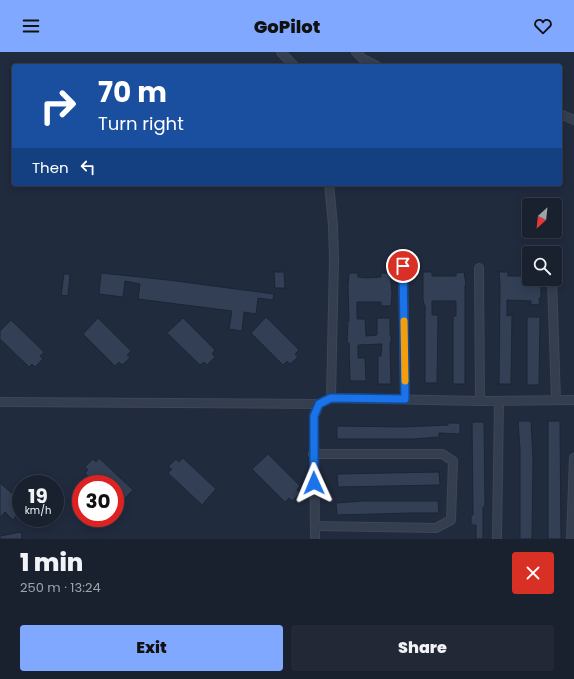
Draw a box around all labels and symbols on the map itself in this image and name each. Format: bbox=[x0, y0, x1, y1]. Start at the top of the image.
north arrow bbox=[522, 198, 562, 238]
pin bbox=[386, 249, 420, 283]
position arrow bbox=[293, 462, 335, 504]
speed limit sign: 30 bbox=[72, 475, 124, 527]

